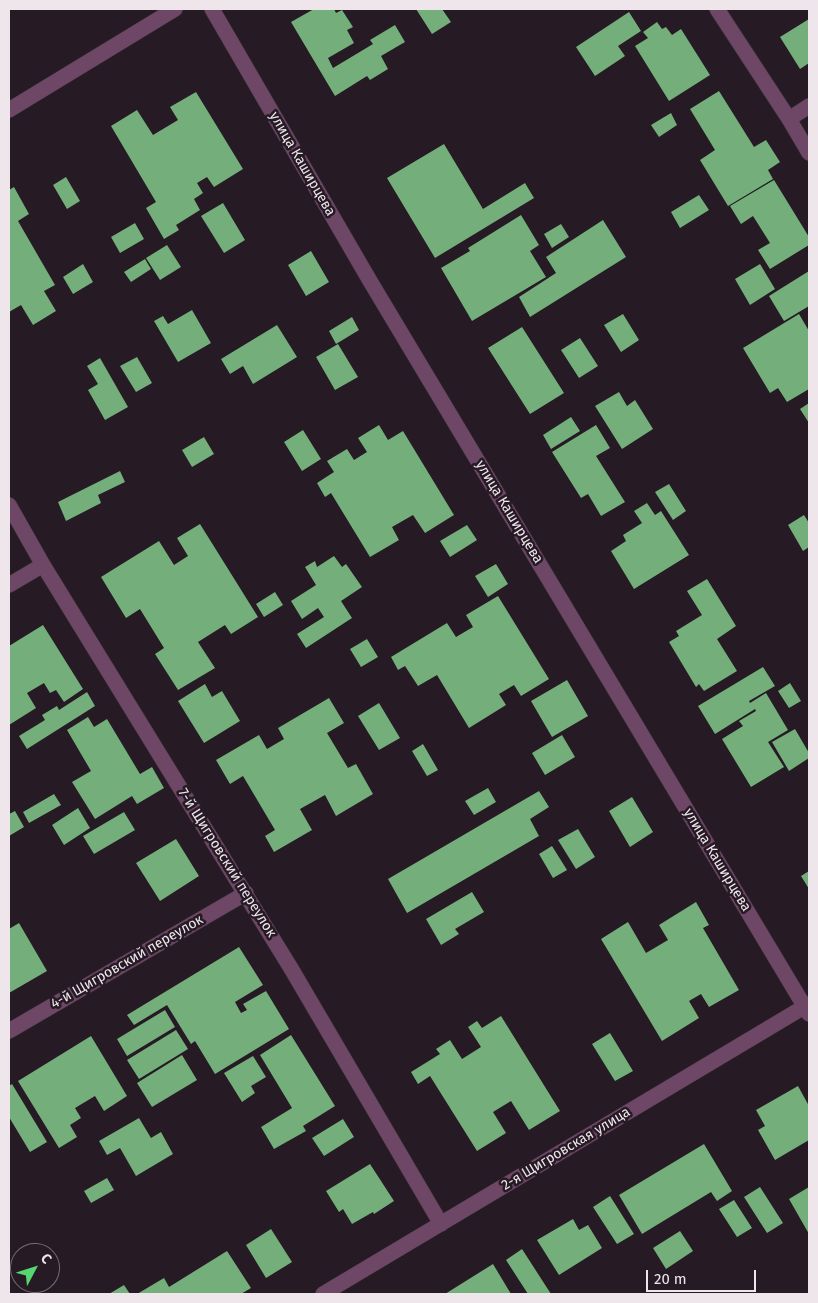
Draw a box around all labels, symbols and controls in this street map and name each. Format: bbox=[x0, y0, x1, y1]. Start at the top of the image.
street label: улица Каширцева bbox=[265, 109, 339, 219]
street label: улица Каширцева bbox=[472, 457, 546, 567]
street label: 7-й Щигровский переулок bbox=[174, 786, 280, 940]
street label: улица Каширцева bbox=[680, 805, 754, 915]
street label: 4-й Щигровский переулок bbox=[48, 911, 206, 1013]
street label: 2-я Щигровская улица bbox=[499, 1104, 633, 1194]
north arrow bbox=[10, 1243, 60, 1293]
text: С bbox=[37, 1250, 55, 1267]
scale bar bbox=[648, 1260, 758, 1292]
text: 20 m bbox=[654, 1270, 687, 1288]

